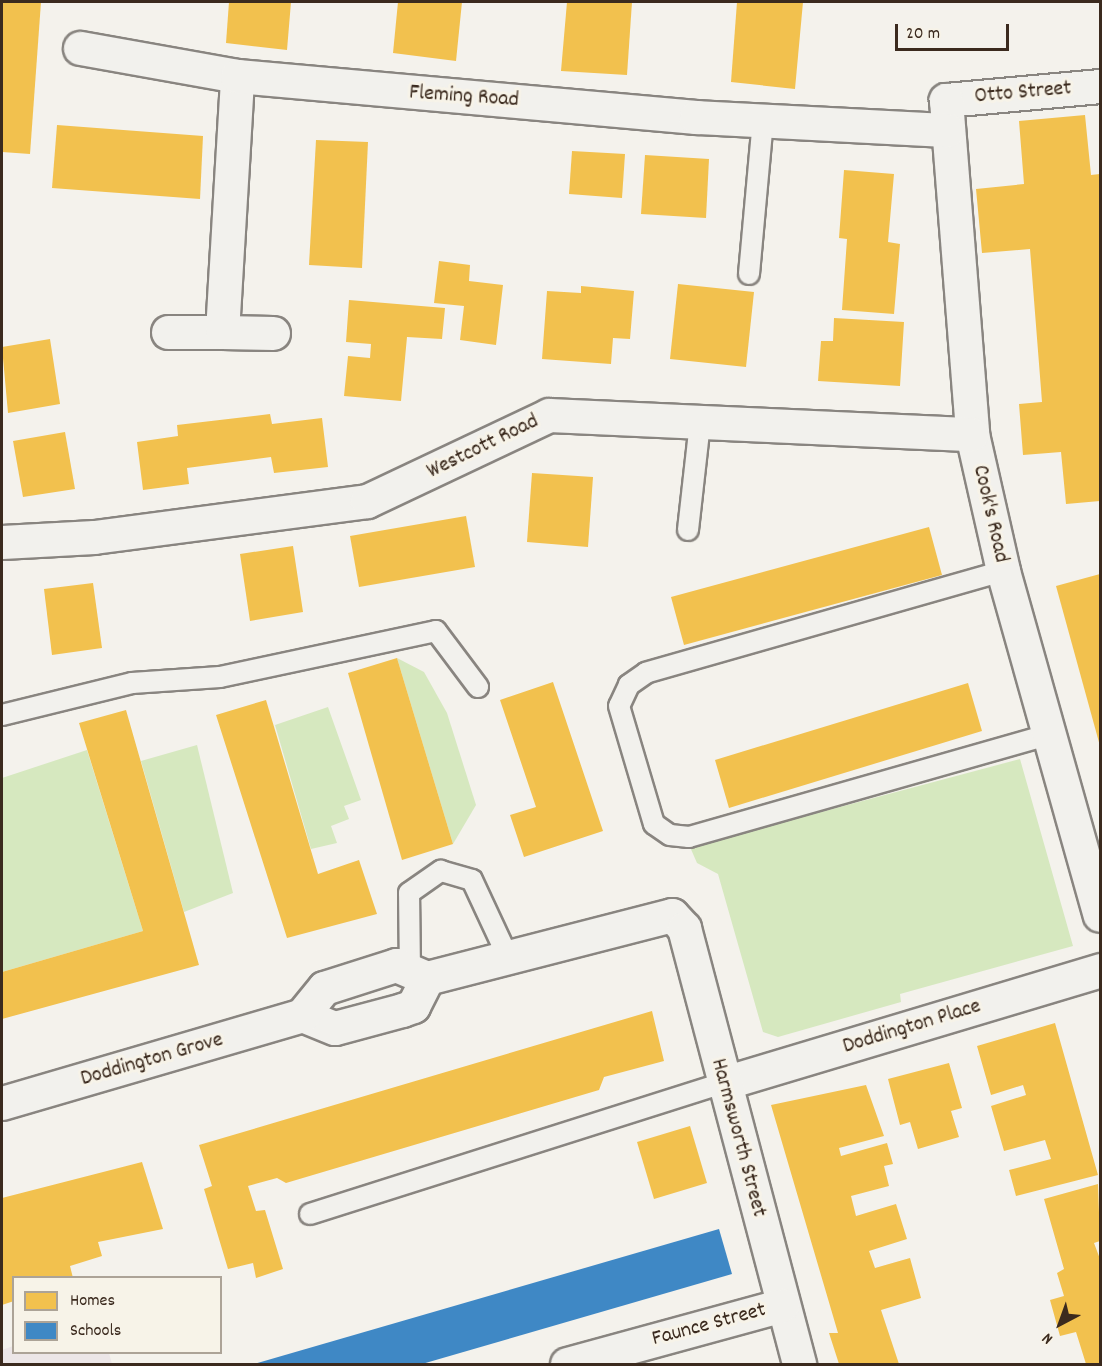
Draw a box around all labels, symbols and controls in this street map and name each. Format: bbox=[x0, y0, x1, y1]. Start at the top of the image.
scale bar bbox=[898, 12, 1012, 50]
text: 20 m bbox=[906, 22, 940, 47]
street label: Otto Street bbox=[973, 76, 1073, 110]
street label: Fleming Road bbox=[408, 80, 520, 114]
street label: Westcott Road bbox=[423, 409, 543, 485]
street label: Cook's Road bbox=[966, 463, 1014, 565]
street label: Doddington Place bbox=[840, 994, 984, 1060]
street label: Doddington Grove bbox=[78, 1027, 226, 1093]
street label: Harmsworth Street bbox=[704, 1056, 772, 1220]
legend bbox=[12, 1276, 222, 1354]
text: Homes bbox=[70, 1289, 115, 1314]
north arrow bbox=[1030, 1294, 1090, 1354]
street label: Faunce Street bbox=[649, 1297, 769, 1353]
text: Schools bbox=[70, 1319, 121, 1344]
text: N bbox=[1037, 1327, 1058, 1349]

